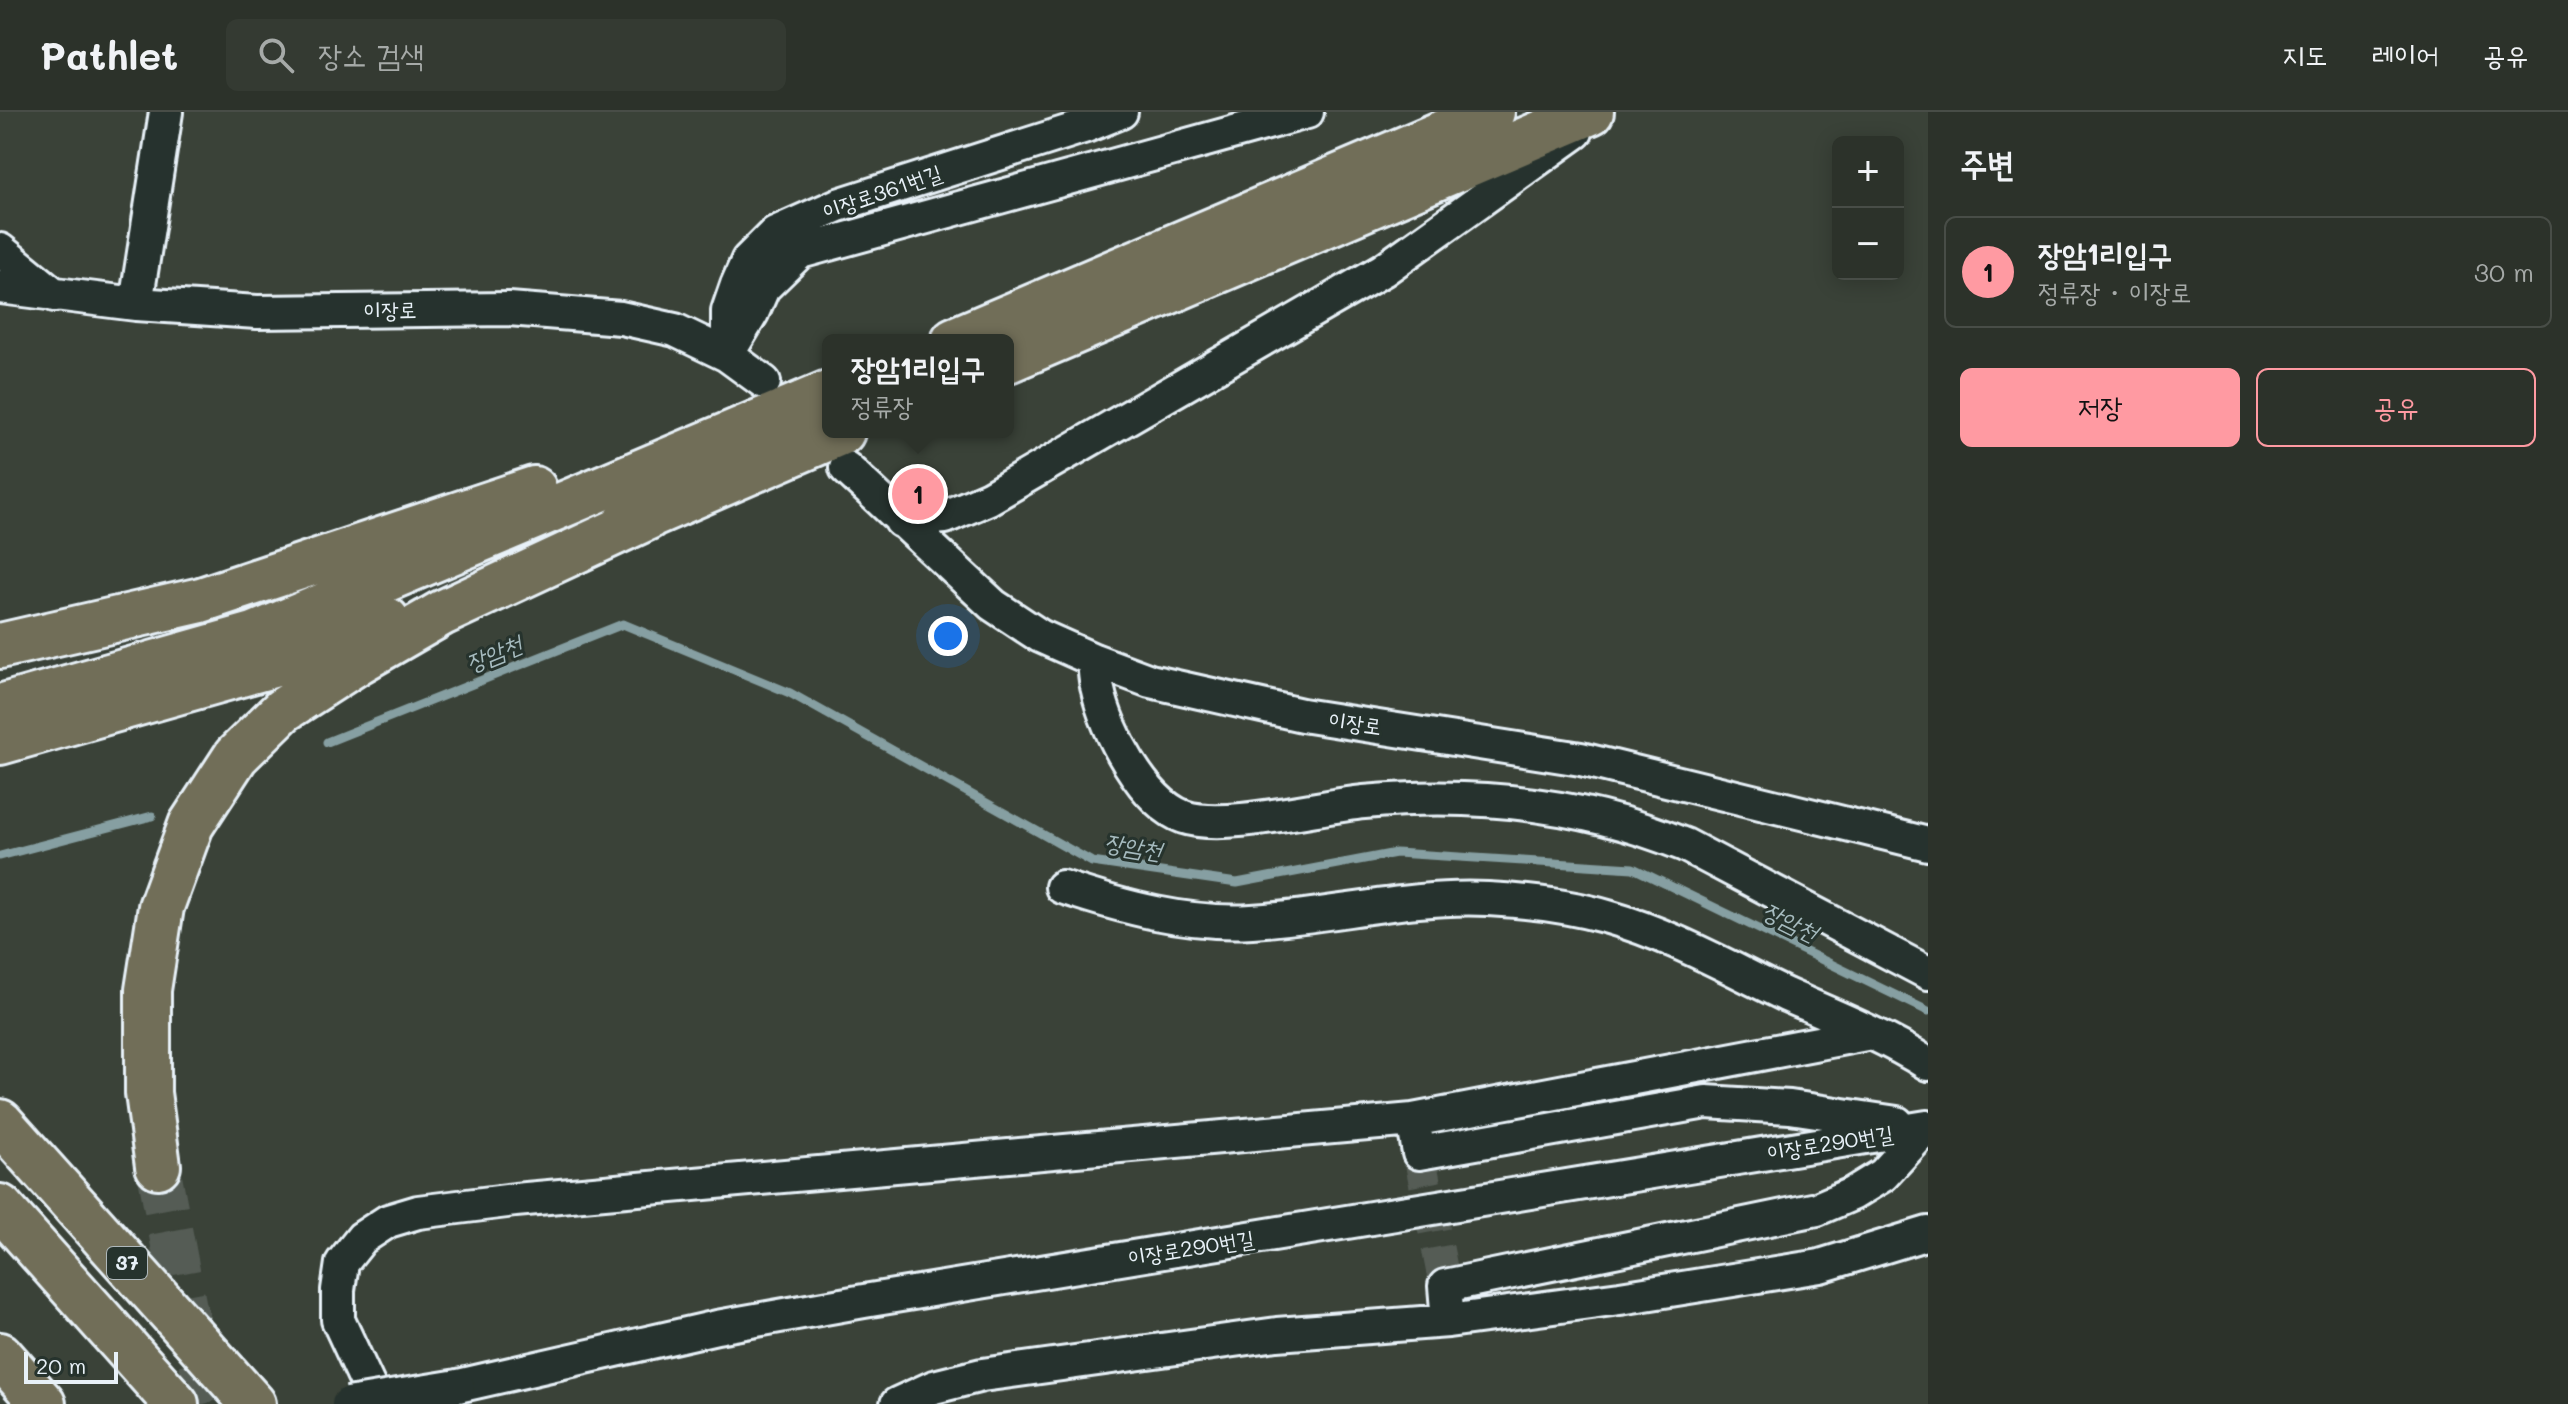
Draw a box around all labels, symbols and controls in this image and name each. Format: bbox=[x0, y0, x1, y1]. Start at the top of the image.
search box bbox=[226, 19, 786, 91]
text: Pathlet bbox=[40, 30, 178, 80]
icon: search bbox=[254, 33, 298, 77]
text: 장소 검색 bbox=[318, 34, 424, 74]
text: 지도 bbox=[2282, 36, 2327, 72]
text: 레이어 bbox=[2371, 36, 2439, 72]
text: 공유 bbox=[2483, 36, 2528, 72]
map controls bbox=[1832, 136, 1904, 280]
button: + bbox=[1832, 136, 1904, 208]
text: 주변 bbox=[1960, 140, 2015, 185]
street label: 이장로361번길 bbox=[818, 157, 946, 226]
button: − bbox=[1832, 208, 1904, 280]
text: 장암1리입구 bbox=[2038, 233, 2172, 273]
text: 1 bbox=[1982, 255, 1994, 289]
text: 30 m bbox=[2474, 255, 2534, 289]
text: 정류장 · 이장로 bbox=[2038, 275, 2192, 309]
street label: 이장로 bbox=[363, 295, 417, 324]
popup bbox=[822, 334, 1014, 438]
text: 장암1리입구 bbox=[851, 347, 985, 387]
button: 저장 bbox=[1960, 368, 2240, 447]
button: 공유 bbox=[2256, 368, 2536, 447]
text: 정류장 bbox=[851, 389, 914, 423]
pin: 1 bbox=[892, 464, 944, 524]
your location bbox=[928, 616, 968, 656]
water label: 장암천 bbox=[461, 626, 529, 678]
street label: 이장로 bbox=[1327, 704, 1383, 741]
water label: 장암천 bbox=[1102, 826, 1167, 866]
water label: 장암천 bbox=[1758, 894, 1826, 948]
street label: 이장로290번길 bbox=[1765, 1118, 1895, 1167]
street label: 이장로290번길 bbox=[1126, 1223, 1256, 1272]
road number: 37 bbox=[107, 1247, 147, 1279]
scale bar bbox=[24, 1348, 118, 1384]
text: 20 m bbox=[36, 1351, 86, 1380]

